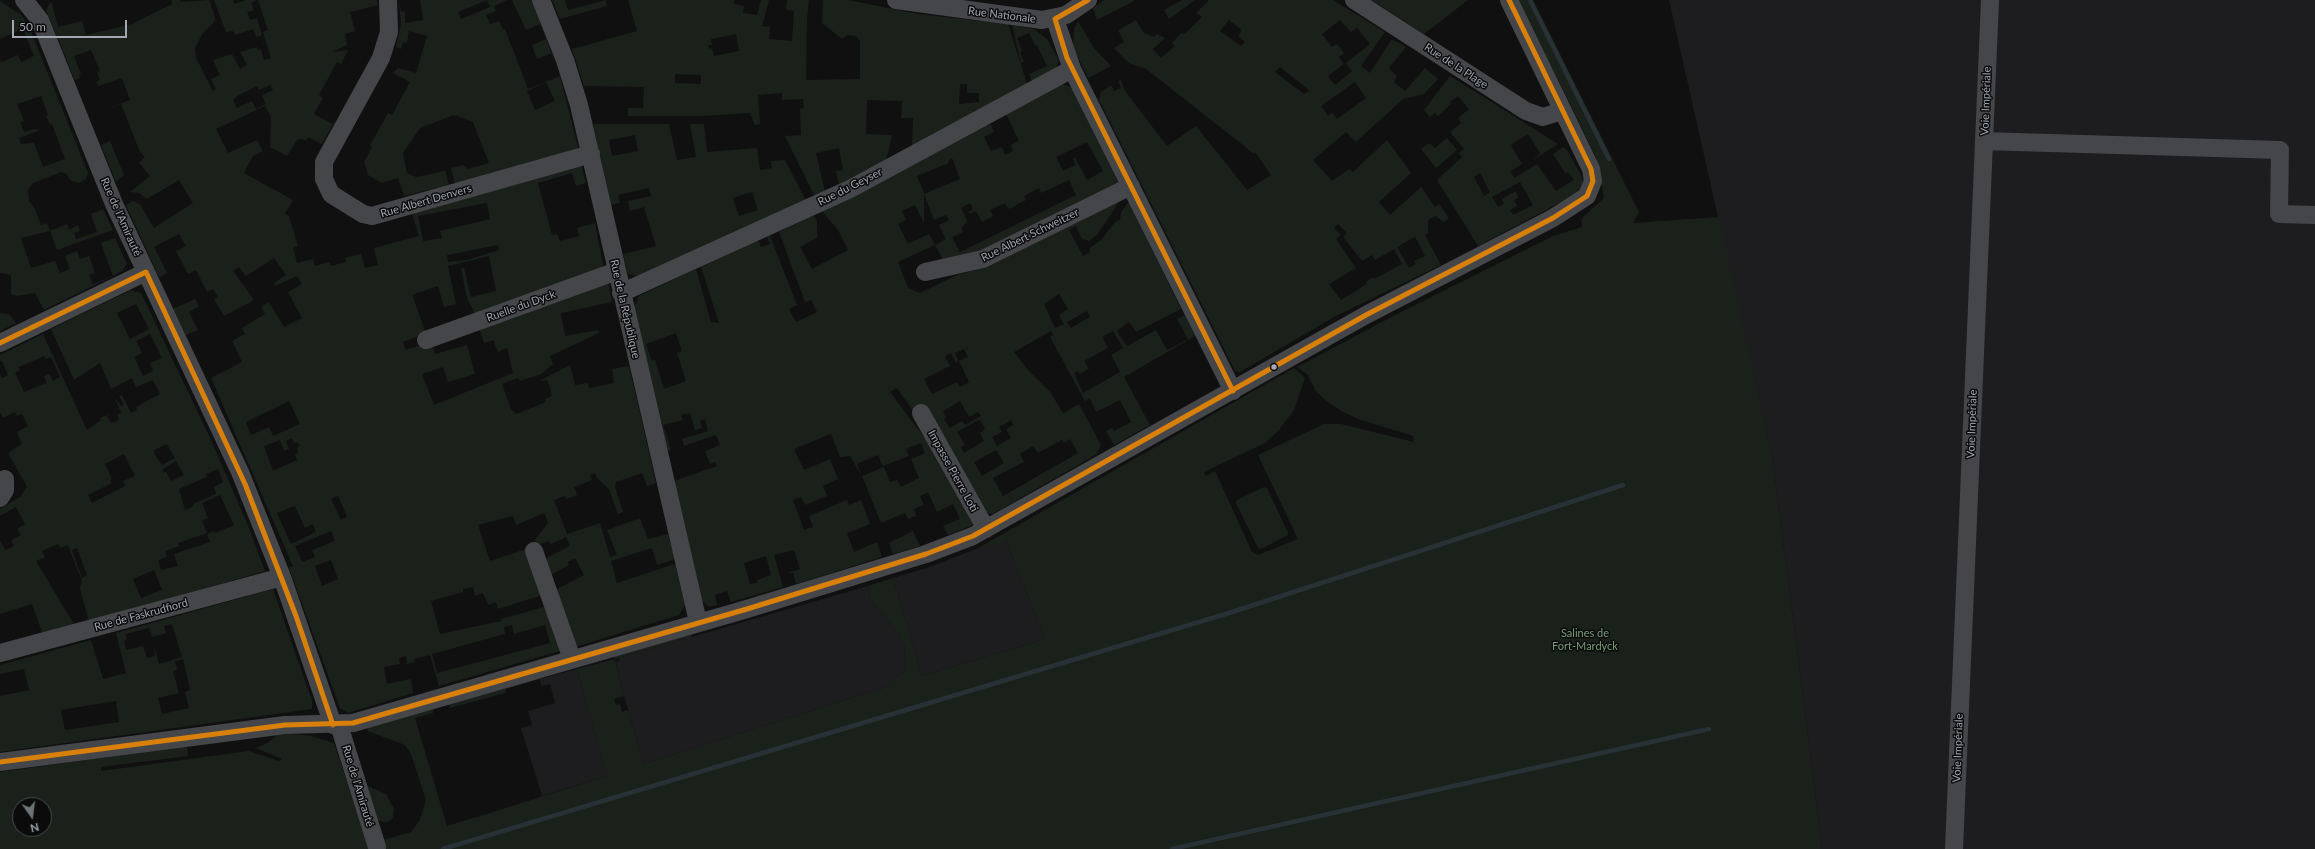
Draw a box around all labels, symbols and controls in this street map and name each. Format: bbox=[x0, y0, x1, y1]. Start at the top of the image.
street label: Rue Nationale bbox=[967, 4, 1037, 26]
scale bar bbox=[14, 12, 129, 38]
text: 50 m bbox=[19, 19, 46, 34]
street label: Rue de la Plage bbox=[1422, 41, 1490, 91]
street label: Voie Impériale bbox=[1978, 66, 1994, 136]
street label: Rue du Geyser bbox=[816, 165, 884, 209]
street label: Rue de l'Amirauté bbox=[98, 176, 144, 258]
street label: Rue Albert Denvers bbox=[379, 182, 473, 220]
street label: Rue Albert Schweitzer bbox=[979, 206, 1081, 264]
street label: Rue de la République bbox=[607, 258, 643, 360]
street label: Ruelle du Dyck bbox=[485, 287, 557, 325]
unlabelled marker bbox=[1269, 362, 1279, 372]
street label: Voie Impériale bbox=[1964, 389, 1980, 459]
street label: Impasse Pierre Loti bbox=[925, 428, 981, 514]
street label: Rue de Faskrudfiord bbox=[93, 596, 189, 634]
park label: Salines de Fort-Mardyck bbox=[1552, 626, 1618, 652]
street label: Voie Impériale bbox=[1950, 713, 1966, 783]
street label: Rue de l'Amirauté bbox=[339, 744, 377, 828]
north arrow bbox=[12, 797, 52, 837]
text: N bbox=[29, 821, 40, 835]

